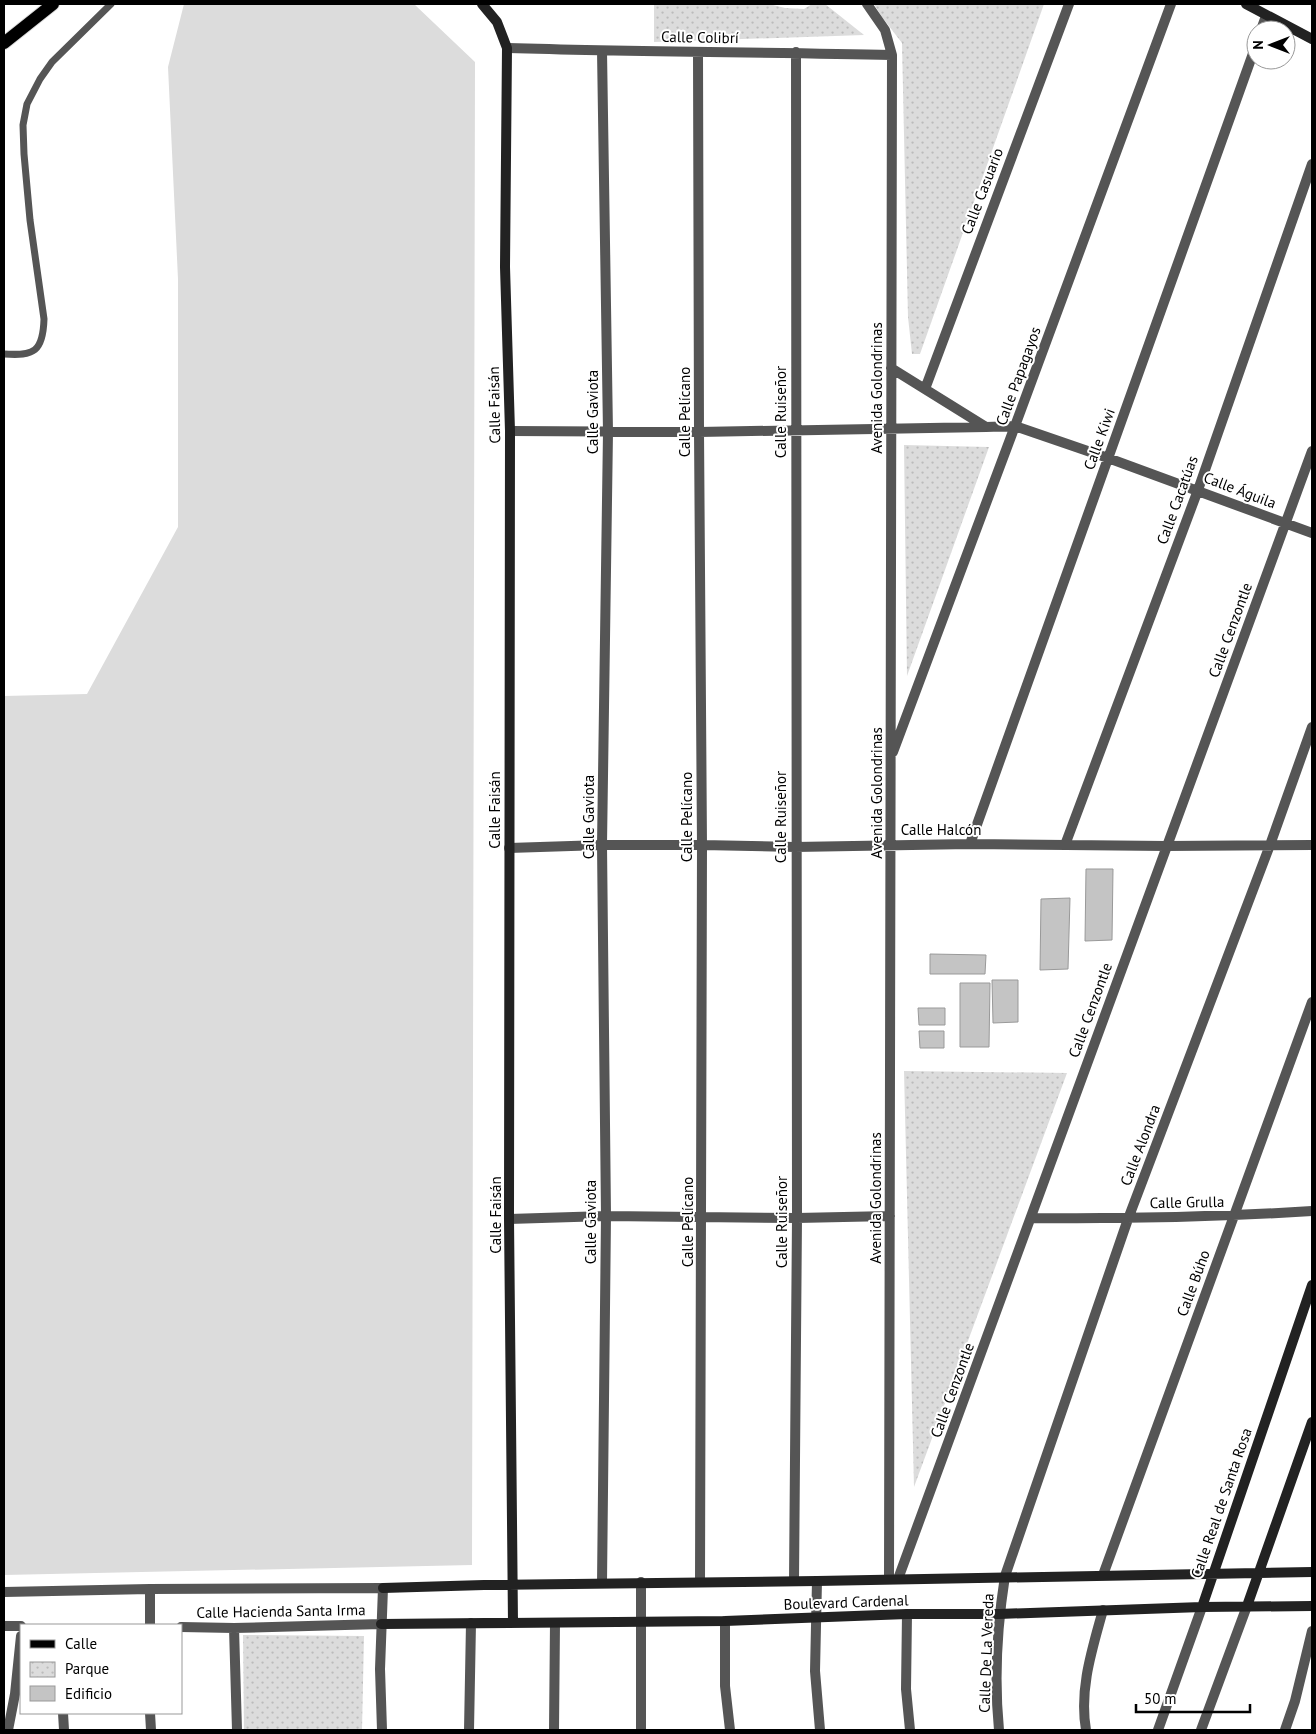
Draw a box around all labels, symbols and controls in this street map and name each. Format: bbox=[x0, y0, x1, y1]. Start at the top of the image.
north arrow bbox=[1246, 20, 1296, 70]
street label: Calle Colibrí bbox=[661, 27, 739, 47]
text: N bbox=[1249, 40, 1267, 50]
street label: Calle Casuario bbox=[957, 145, 1007, 237]
street label: Avenida Golondrinas bbox=[867, 322, 886, 454]
street label: Calle Papagayos bbox=[991, 324, 1045, 428]
street label: Calle Faisán bbox=[484, 366, 504, 444]
street label: Calle Ruiseñor bbox=[771, 366, 790, 458]
street label: Calle Pelícano bbox=[675, 367, 694, 457]
street label: Calle Gaviota bbox=[583, 370, 602, 454]
street label: Calle Kiwi bbox=[1079, 406, 1119, 472]
street label: Calle Cacatúas bbox=[1152, 453, 1202, 547]
street label: Calle Águila bbox=[1201, 467, 1279, 513]
street label: Calle Cenzontle bbox=[1204, 580, 1256, 680]
street label: Avenida Golondrinas bbox=[867, 727, 886, 859]
street label: Calle Faisán bbox=[485, 771, 504, 849]
street label: Calle Ruiseñor bbox=[771, 771, 790, 863]
street label: Calle Pelícano bbox=[677, 772, 696, 862]
street label: Calle Gaviota bbox=[579, 775, 598, 859]
street label: Calle Halcón bbox=[901, 820, 981, 839]
street label: Calle Cenzontle bbox=[1064, 960, 1116, 1060]
street label: Calle Alondra bbox=[1116, 1102, 1164, 1188]
street label: Avenida Golondrinas bbox=[866, 1132, 885, 1264]
street label: Calle Faisán bbox=[486, 1176, 505, 1254]
street label: Calle Ruiseñor bbox=[772, 1176, 791, 1268]
street label: Calle Pelícano bbox=[678, 1177, 697, 1267]
street label: Calle Gaviota bbox=[581, 1180, 600, 1264]
street label: Calle Grulla bbox=[1149, 1192, 1225, 1212]
street label: Calle Búho bbox=[1172, 1247, 1214, 1319]
street label: Calle Cenzontle bbox=[926, 1340, 978, 1440]
street label: Calle Real de Santa Rosa bbox=[1186, 1425, 1256, 1581]
street label: Boulevard Cardenal bbox=[783, 1590, 909, 1614]
street label: Calle De La Vereda bbox=[974, 1593, 998, 1713]
street label: Calle Hacienda Santa Irma bbox=[196, 1600, 366, 1622]
legend bbox=[20, 1624, 182, 1714]
text: Calle bbox=[65, 1634, 97, 1653]
text: Parque bbox=[65, 1659, 109, 1678]
scale bar bbox=[1136, 1682, 1250, 1714]
text: Edificio bbox=[65, 1684, 112, 1703]
text: 50 m bbox=[1144, 1689, 1177, 1708]

